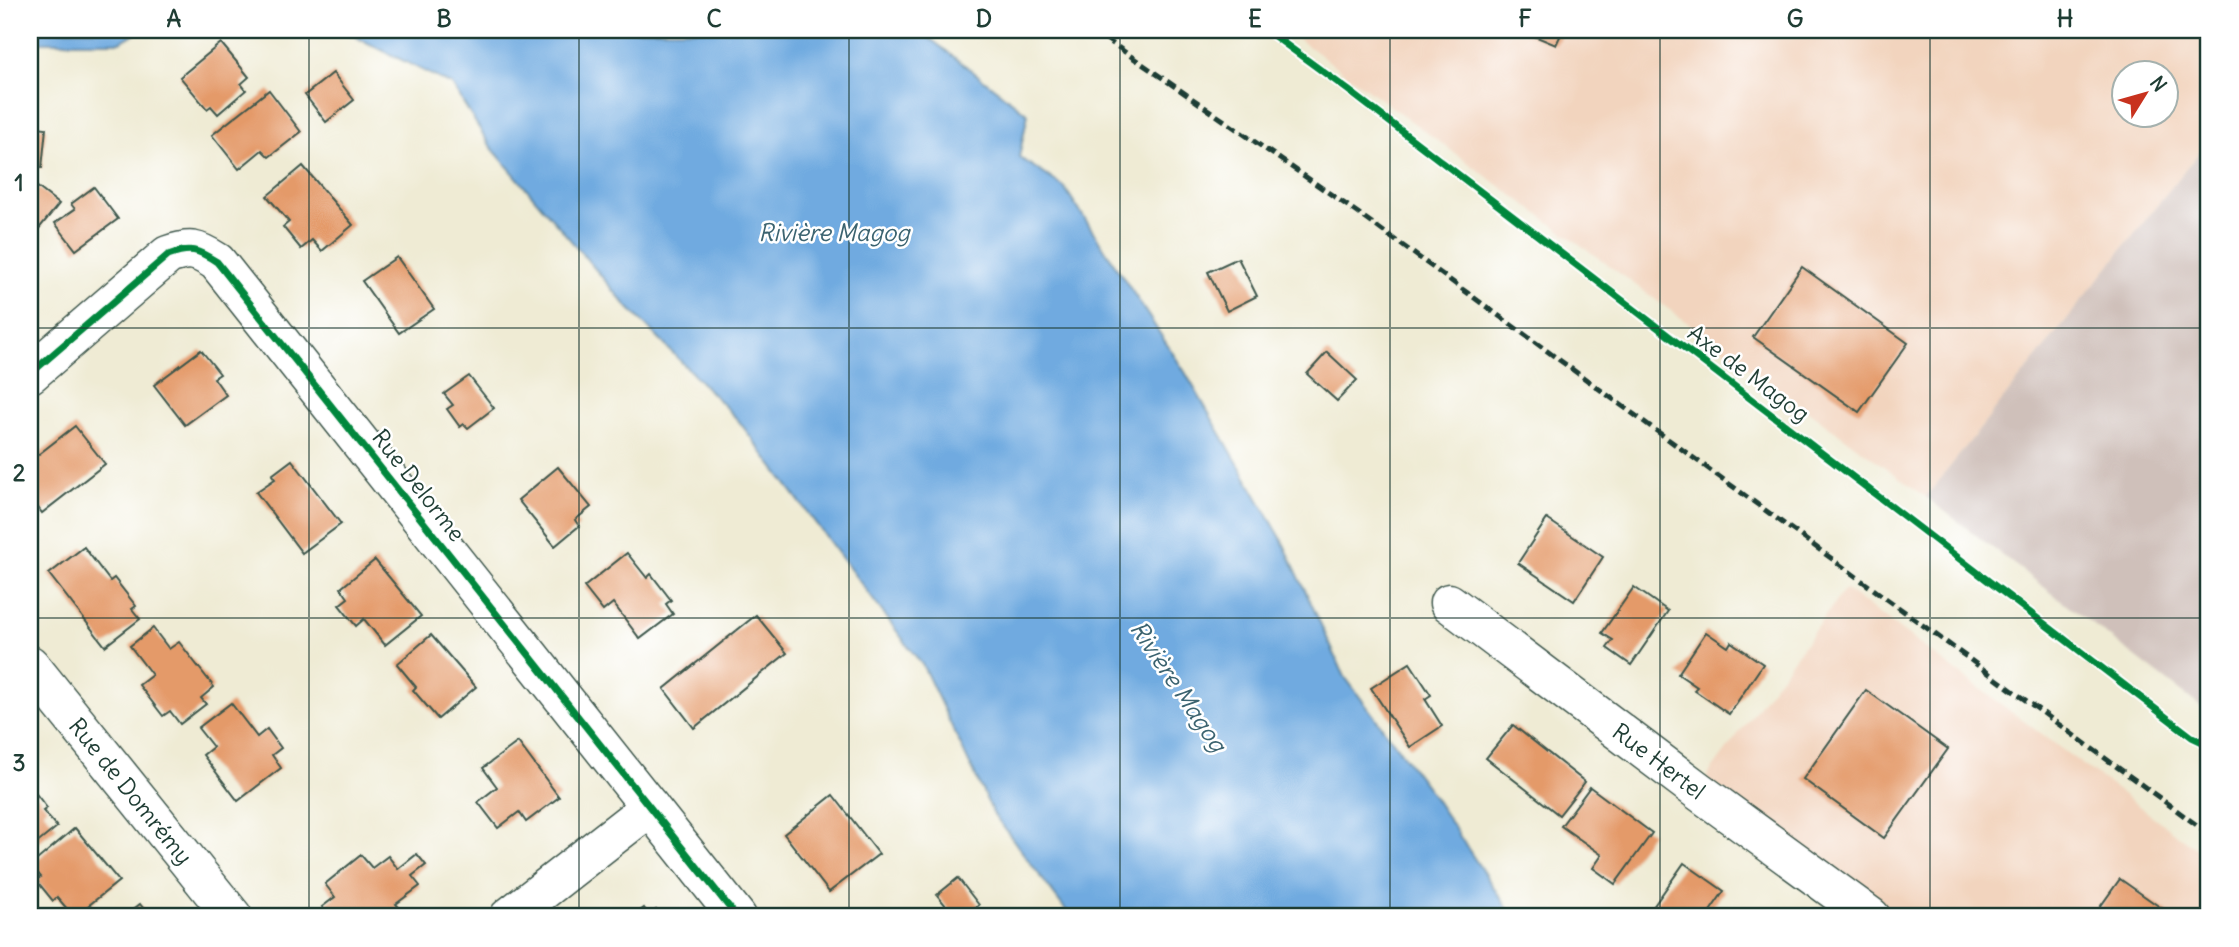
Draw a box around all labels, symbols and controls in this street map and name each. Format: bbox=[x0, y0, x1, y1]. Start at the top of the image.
text: A bbox=[167, 4, 182, 33]
text: B bbox=[436, 4, 452, 33]
text: C bbox=[706, 4, 722, 33]
text: D bbox=[976, 4, 992, 33]
text: E bbox=[1248, 4, 1262, 33]
text: F bbox=[1518, 4, 1532, 33]
text: G bbox=[1787, 4, 1803, 33]
text: H bbox=[2057, 4, 2073, 33]
north arrow bbox=[2110, 60, 2180, 130]
text: N bbox=[2145, 71, 2172, 96]
text: 1 bbox=[14, 168, 24, 197]
water label: Rivière Magog bbox=[758, 217, 911, 247]
street label: Axe de Magog bbox=[1683, 318, 1815, 428]
street label: Rue Delorme bbox=[366, 423, 472, 547]
text: 2 bbox=[13, 458, 26, 487]
water label: Rivière Magog bbox=[1124, 615, 1235, 759]
street label: Rue de Domrémy bbox=[63, 712, 199, 870]
street label: Rue Hertel bbox=[1607, 717, 1711, 805]
text: 3 bbox=[12, 748, 26, 777]

